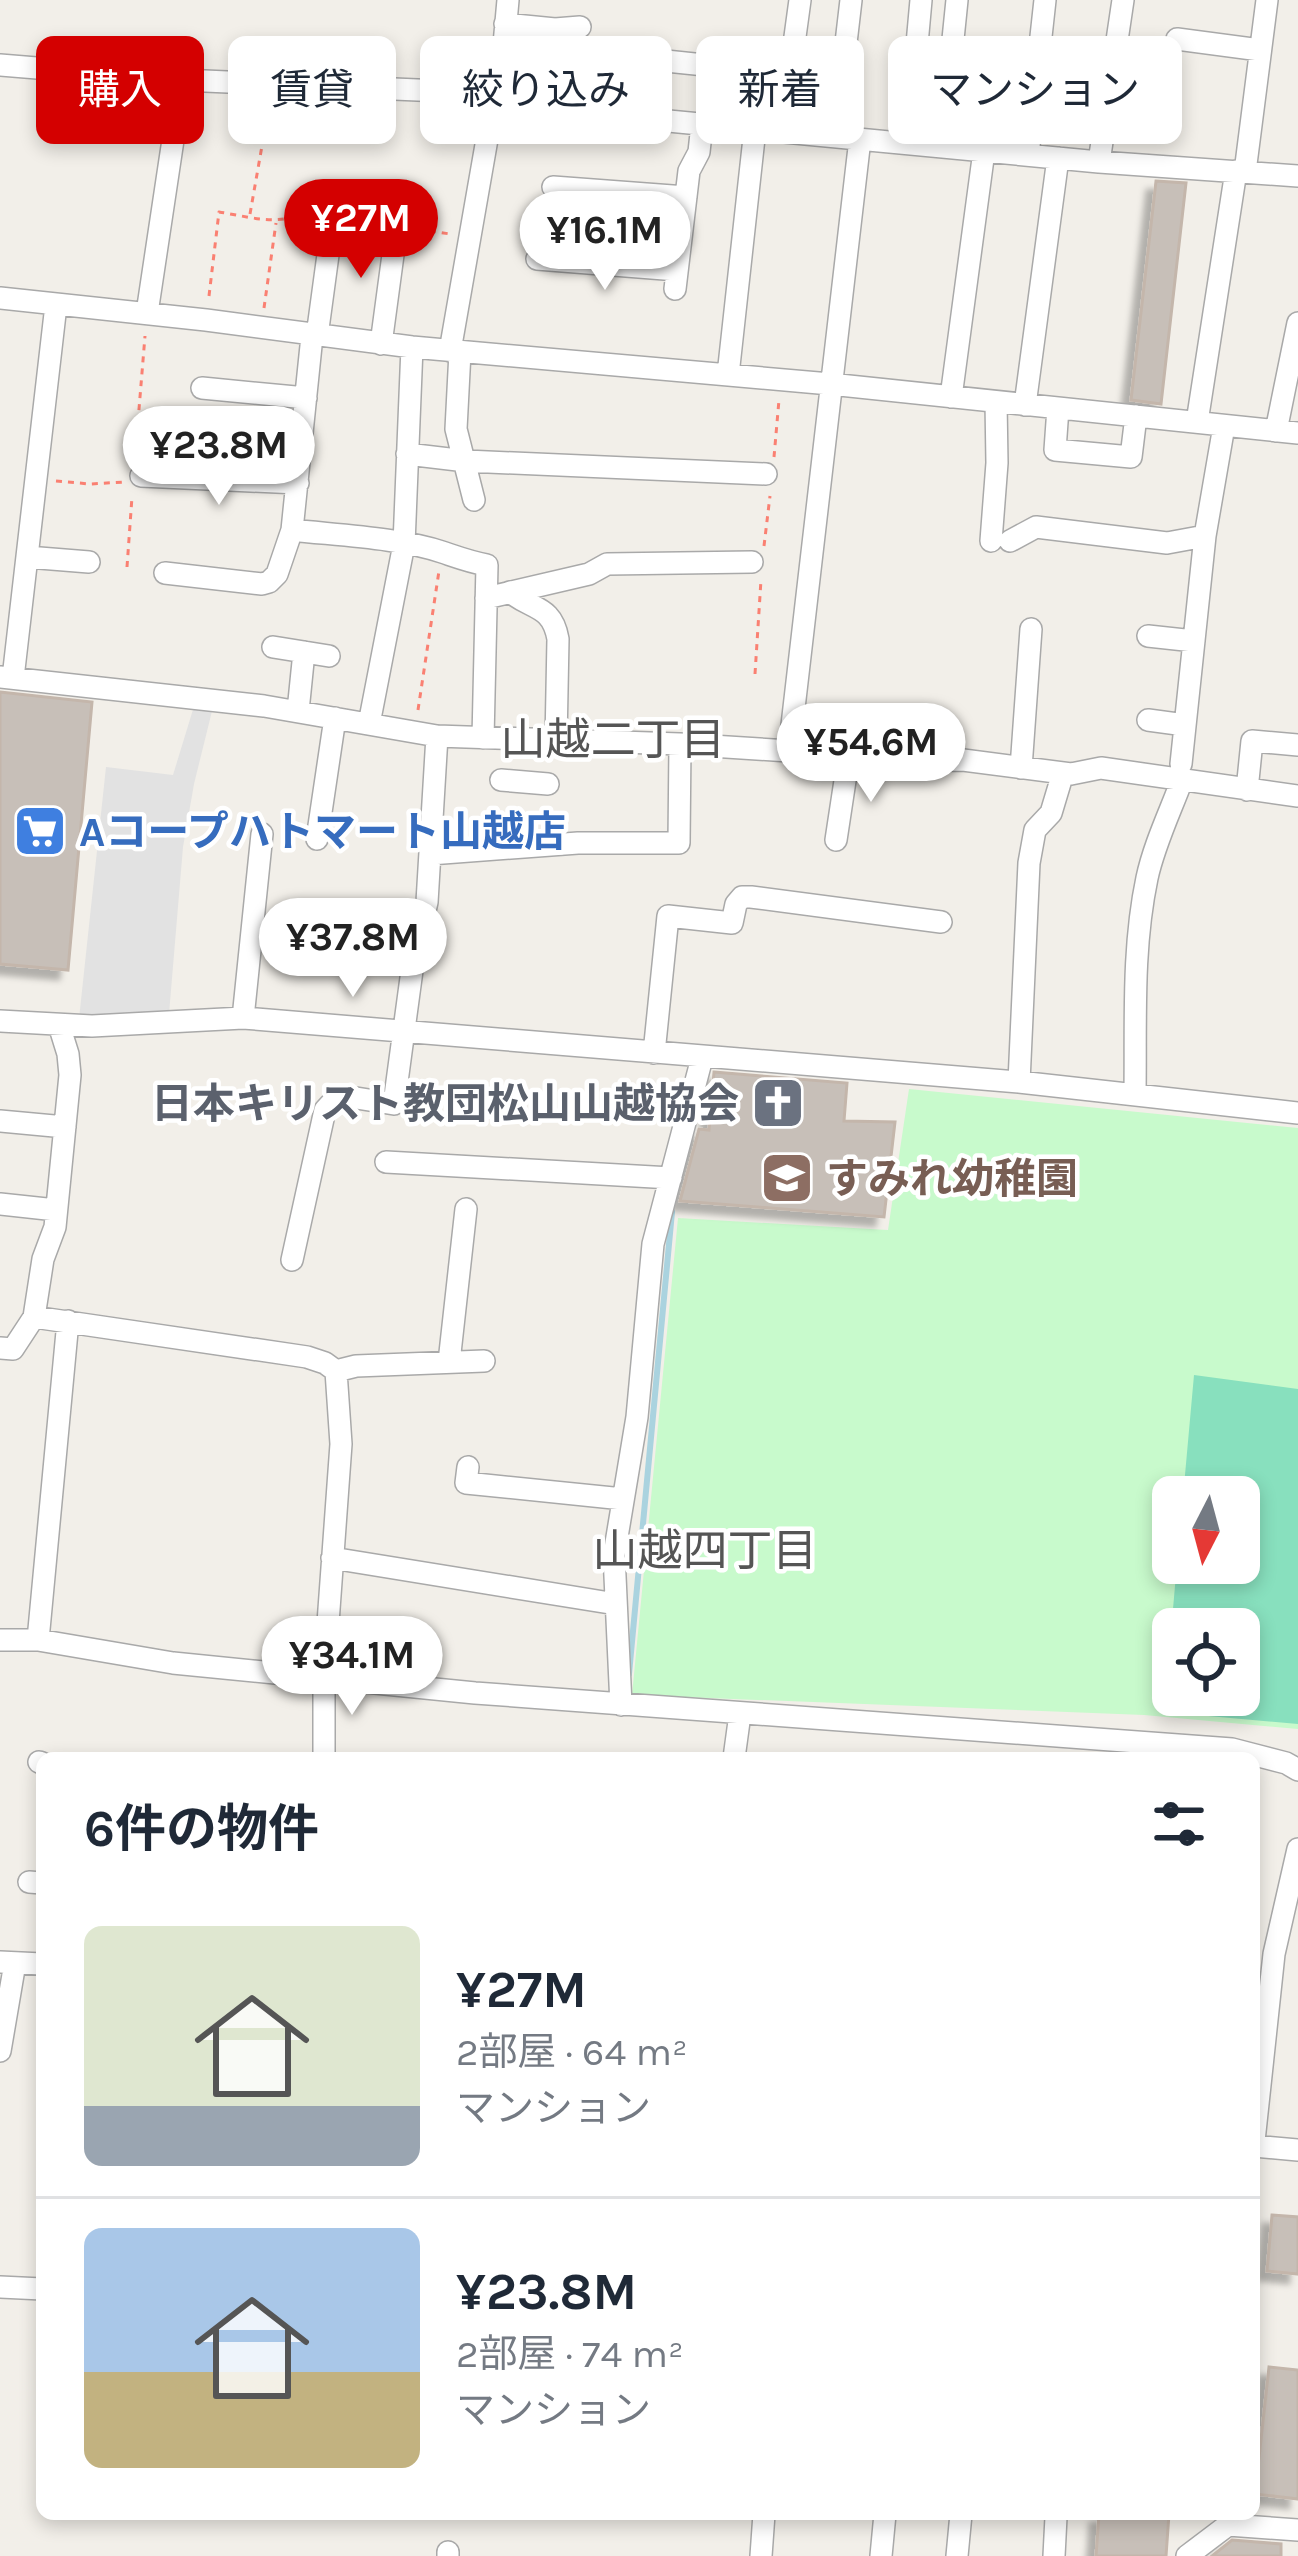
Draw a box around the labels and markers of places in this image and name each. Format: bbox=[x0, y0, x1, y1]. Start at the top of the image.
pin: ¥27M bbox=[290, 179, 432, 281]
pin: ¥16.1M bbox=[507, 191, 703, 293]
pin: ¥23.8M bbox=[121, 406, 317, 508]
pin: ¥54.6M bbox=[773, 703, 969, 805]
supermarket icon: Aコープハトマート山越店 bbox=[12, 803, 68, 859]
place label: Aコープハトマート山越店 bbox=[79, 807, 566, 857]
pin: ¥37.8M bbox=[255, 898, 451, 1000]
church icon: 日本キリスト教団松山山越協会 bbox=[750, 1075, 806, 1131]
place label: 日本キリスト教団松山山越協会 bbox=[151, 1079, 739, 1129]
school or university icon: すみれ幼稚園 bbox=[759, 1150, 815, 1206]
place label: すみれ幼稚園 bbox=[826, 1154, 1078, 1204]
pin: ¥34.1M bbox=[254, 1616, 450, 1718]

